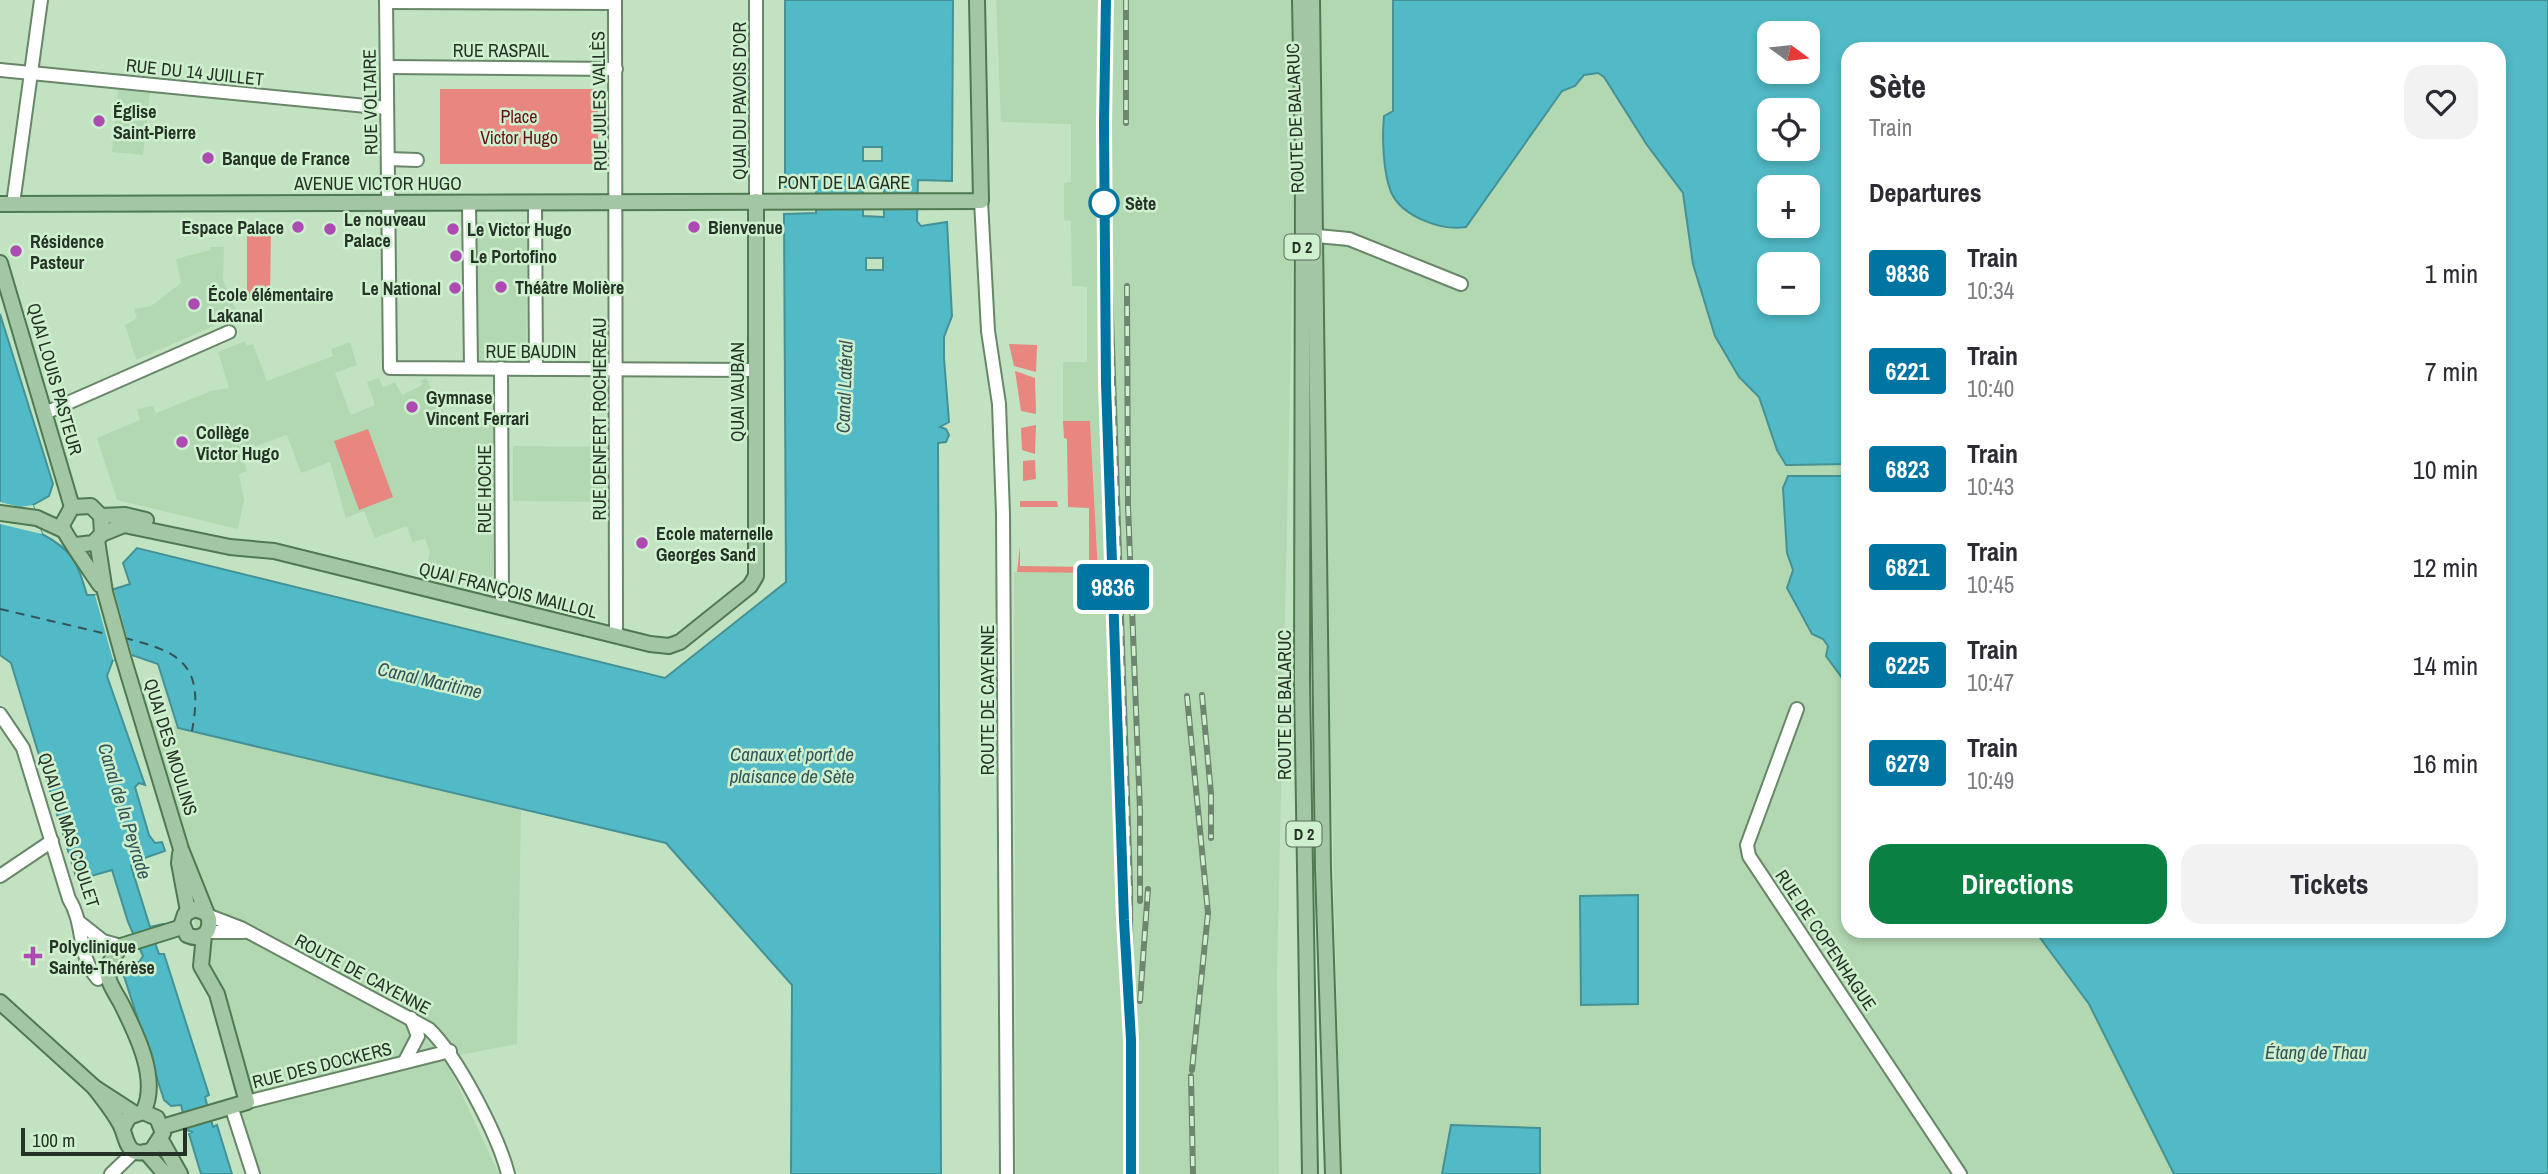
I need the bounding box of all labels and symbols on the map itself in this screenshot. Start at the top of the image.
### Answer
north arrow [1757,21,1820,84]
street label: QUAI DU PAVOIS D'OR [727,22,752,180]
street label: RUE JULES VALLÈS [585,31,613,171]
street label: RUE RASPAIL [453,38,549,63]
street label: ROUTE DE BALARUC [1280,43,1310,193]
street label: RUE VOLTAIRE [357,49,383,155]
street label: RUE DU 14 JUILLET [125,52,265,92]
place label: Église Saint-Pierre [113,99,196,145]
park label: Place Victor Hugo [480,104,558,150]
marker: Église Saint-Pierre [91,113,107,129]
place label: Banque de France [222,146,350,171]
marker: Banque de France [200,150,216,166]
street label: PONT DE LA GARE [778,170,910,195]
street label: AVENUE VICTOR HUGO [293,171,462,196]
marker: Sète [1089,188,1119,218]
place label: Sète [1125,191,1156,216]
place label: Le nouveau Palace [344,207,426,253]
place label: Espace Palace [181,215,284,240]
place label: Bienvenue [708,215,783,240]
place label: Le Victor Hugo [467,217,572,242]
marker: Espace Palace [290,219,306,235]
marker: Bienvenue [686,219,702,235]
marker: Le nouveau Palace [322,221,338,237]
marker: Le Victor Hugo [445,221,461,237]
place label: Résidence Pasteur [30,229,104,275]
road number: D 2 [1284,234,1320,260]
marker: Résidence Pasteur [8,243,24,259]
place label: Le Portofino [470,244,557,269]
marker: Le Portofino [448,248,464,264]
place label: Théâtre Molière [515,275,624,300]
place label: Le National [361,276,441,301]
marker: Théâtre Molière [493,279,509,295]
marker: Le National [447,280,463,296]
place label: École élémentaire Lakanal [208,282,334,328]
marker: École élémentaire Lakanal [186,296,202,312]
street label: QUAI LOUIS PASTEUR [21,300,89,458]
street label: RUE DENFERT ROCHEREAU [587,318,612,520]
street label: RUE BAUDIN [485,339,577,364]
water label: Canal Latéral [829,340,859,434]
street label: QUAI VAUBAN [725,342,750,442]
place label: Gymnase Vincent Ferrari [426,385,529,431]
marker: Gymnase Vincent Ferrari [404,399,420,415]
place label: Collège Victor Hugo [196,420,279,466]
marker: Collège Victor Hugo [174,434,190,450]
street label: RUE HOCHE [472,445,497,533]
place label: Ecole maternelle Georges Sand [656,521,773,567]
marker: Ecole maternelle Georges Sand [634,535,650,551]
street label: QUAI FRANÇOIS MAILLOL [416,556,600,624]
line badge: 9836 [1064,564,1162,610]
street label: ROUTE DE CAYENNE [975,625,1000,775]
street label: ROUTE DE BALARUC [1272,630,1297,780]
water label: Canal Maritime [375,655,485,705]
street label: QUAI DES MOULINS [138,675,204,819]
water label: Canal de la Peyrade [92,740,158,882]
water label: Canaux et port de plaisance de Sète [729,741,854,789]
street label: QUAI DU MAS COULET [32,749,106,911]
road number: D 2 [1286,821,1322,846]
street label: RUE DE COPENHAGUE [1770,865,1882,1015]
street label: ROUTE DE CAYENNE [291,928,435,1020]
place label: Polyclinique Sainte-Thérèse [49,934,155,980]
marker: Polyclinique Sainte-Thérèse [23,946,43,966]
street label: RUE DES DOCKERS [250,1036,394,1094]
water label: Étang de Thau [2265,1039,2367,1065]
scale bar [21,1125,187,1157]

